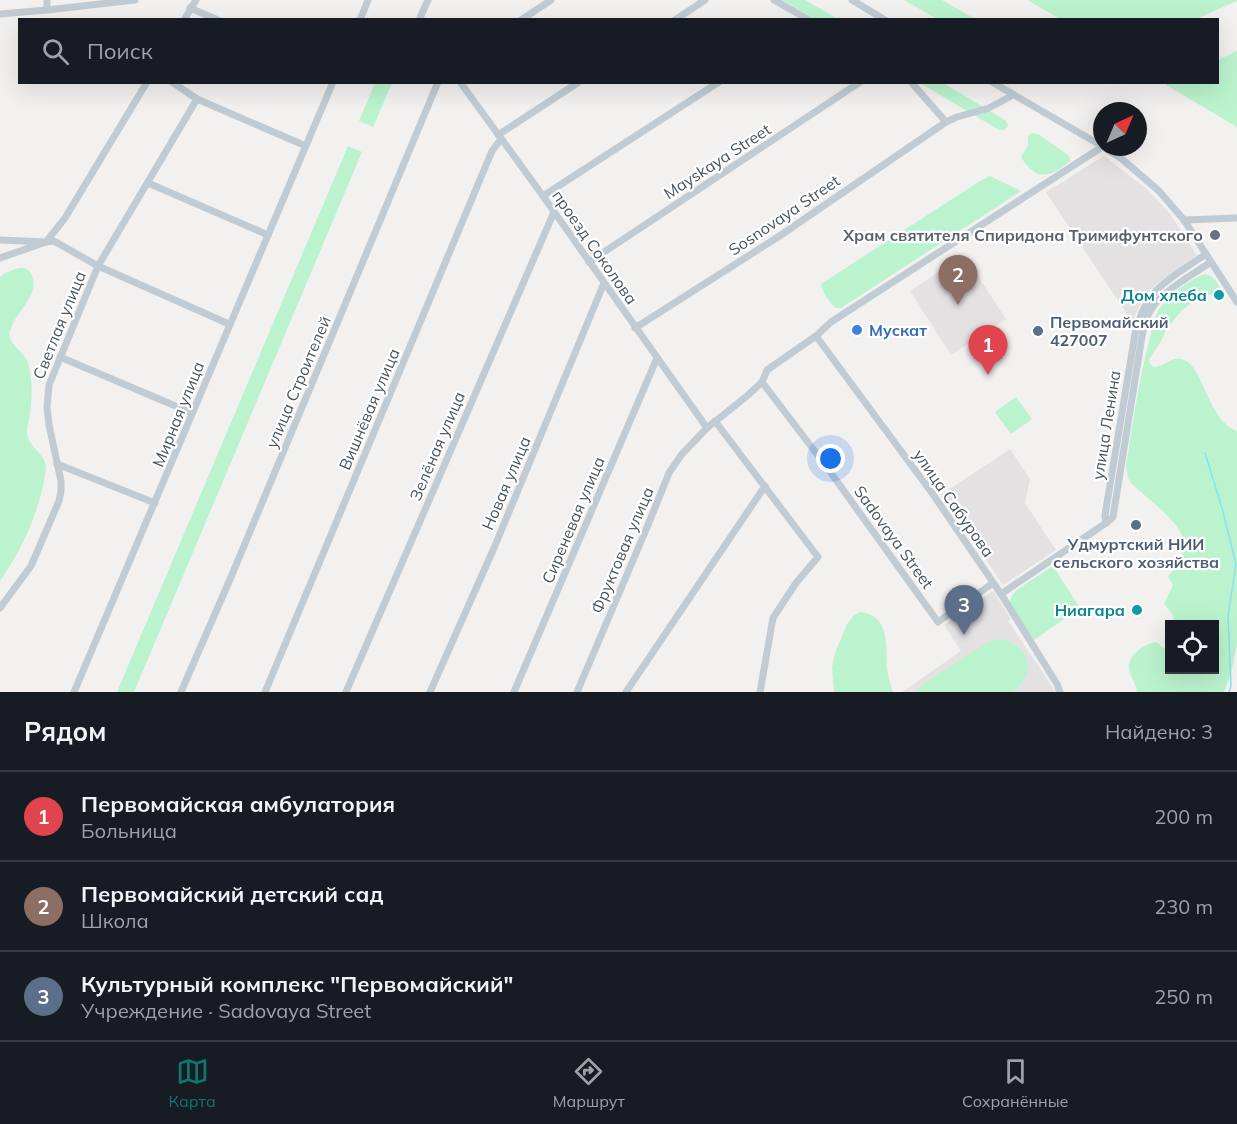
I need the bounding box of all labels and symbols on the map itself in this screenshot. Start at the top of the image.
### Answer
north arrow [1093,102,1147,156]
street label: Mayskaya Street [660,119,775,203]
street label: Sosnovaya Street [725,170,844,260]
street label: проезд Соколова [548,186,642,308]
place label: Храм святителя Спиридона Тримифунтского [842,225,1203,245]
marker: Храм святителя Спиридона Тримифунтского [1208,228,1222,242]
pin: 2 [938,256,978,305]
street label: Светлая улица [28,268,90,382]
place label: Дом хлеба [1121,285,1207,305]
marker: Дом хлеба [1212,288,1226,302]
place label: Первомайский 427007 [1050,312,1169,350]
street label: улица Строителей [261,313,335,451]
place label: Мускат [869,320,927,340]
marker: Мускат [850,323,864,337]
marker: Первомайский 427007 [1031,324,1045,338]
pin: 1 [968,326,1008,375]
street label: Вишнёвая улица [334,345,404,473]
street label: Мирная улица [148,358,208,470]
street label: улица Ленина [1087,369,1125,481]
street label: Зелёная улица [405,388,469,504]
street label: Новая улица [477,433,535,533]
your location [816,444,845,473]
street label: улица Сабурова [909,445,999,561]
street label: Сиреневая улица [537,454,609,586]
street label: Sadovaya Street [850,482,938,593]
street label: Фруктовая улица [586,484,658,616]
marker: Удмуртский НИИ сельского хозяйства [1129,518,1143,532]
place label: Удмуртский НИИ сельского хозяйства [1053,534,1219,572]
pin: 3 [944,586,984,635]
place label: Ниагара [1055,600,1125,620]
marker: Ниагара [1130,603,1144,617]

